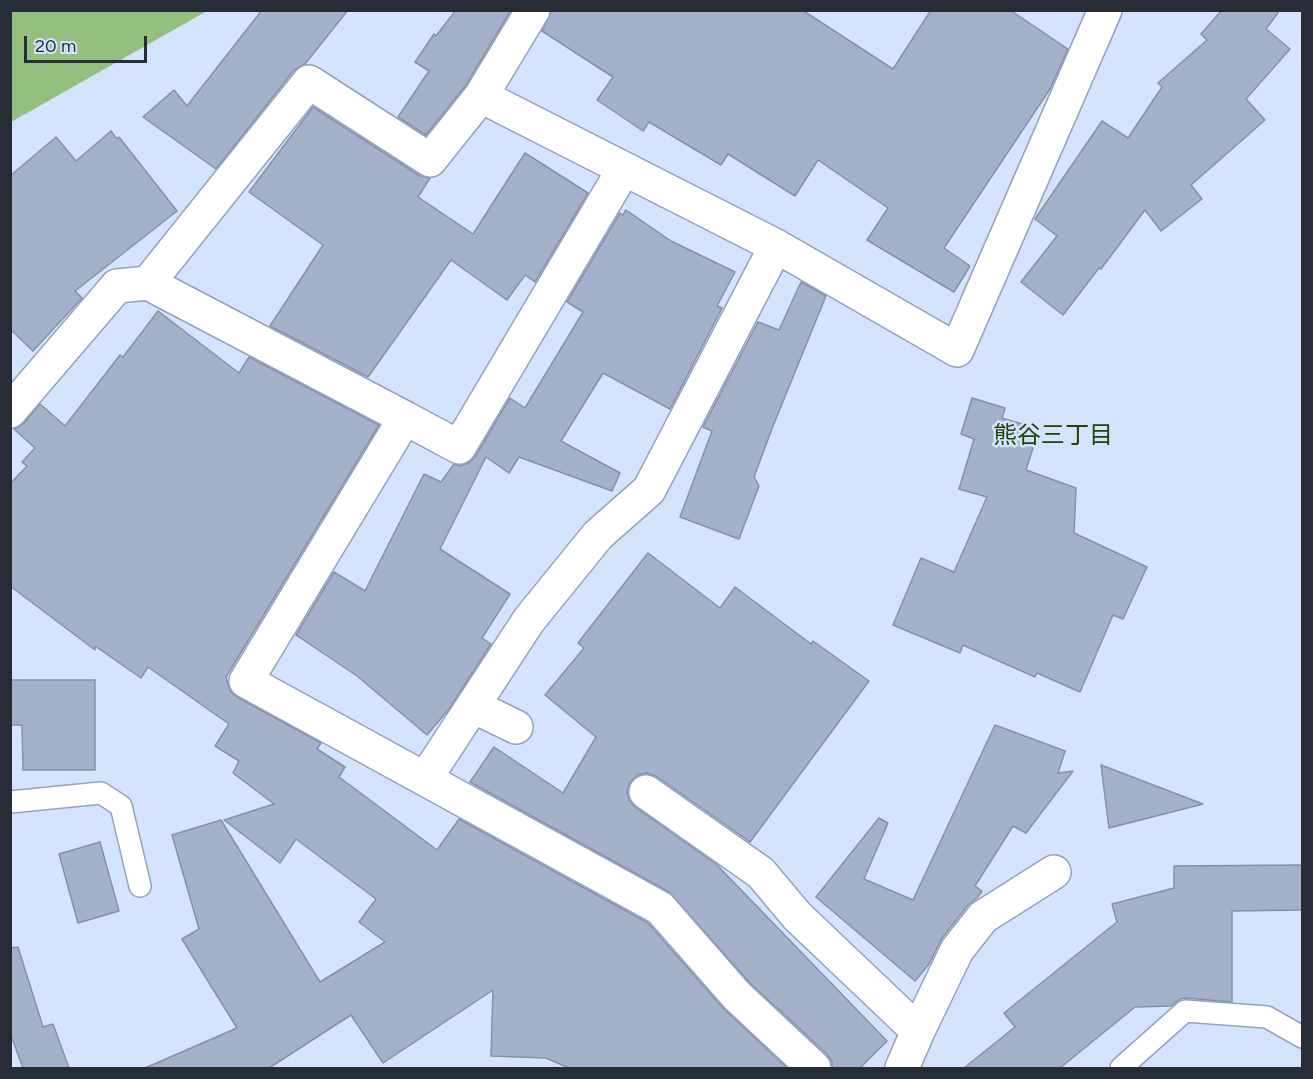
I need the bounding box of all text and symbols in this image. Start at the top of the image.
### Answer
scale bar [27,24,150,62]
text: 20 m [35,35,76,57]
district label: 熊谷三丁目 [993,422,1113,450]

